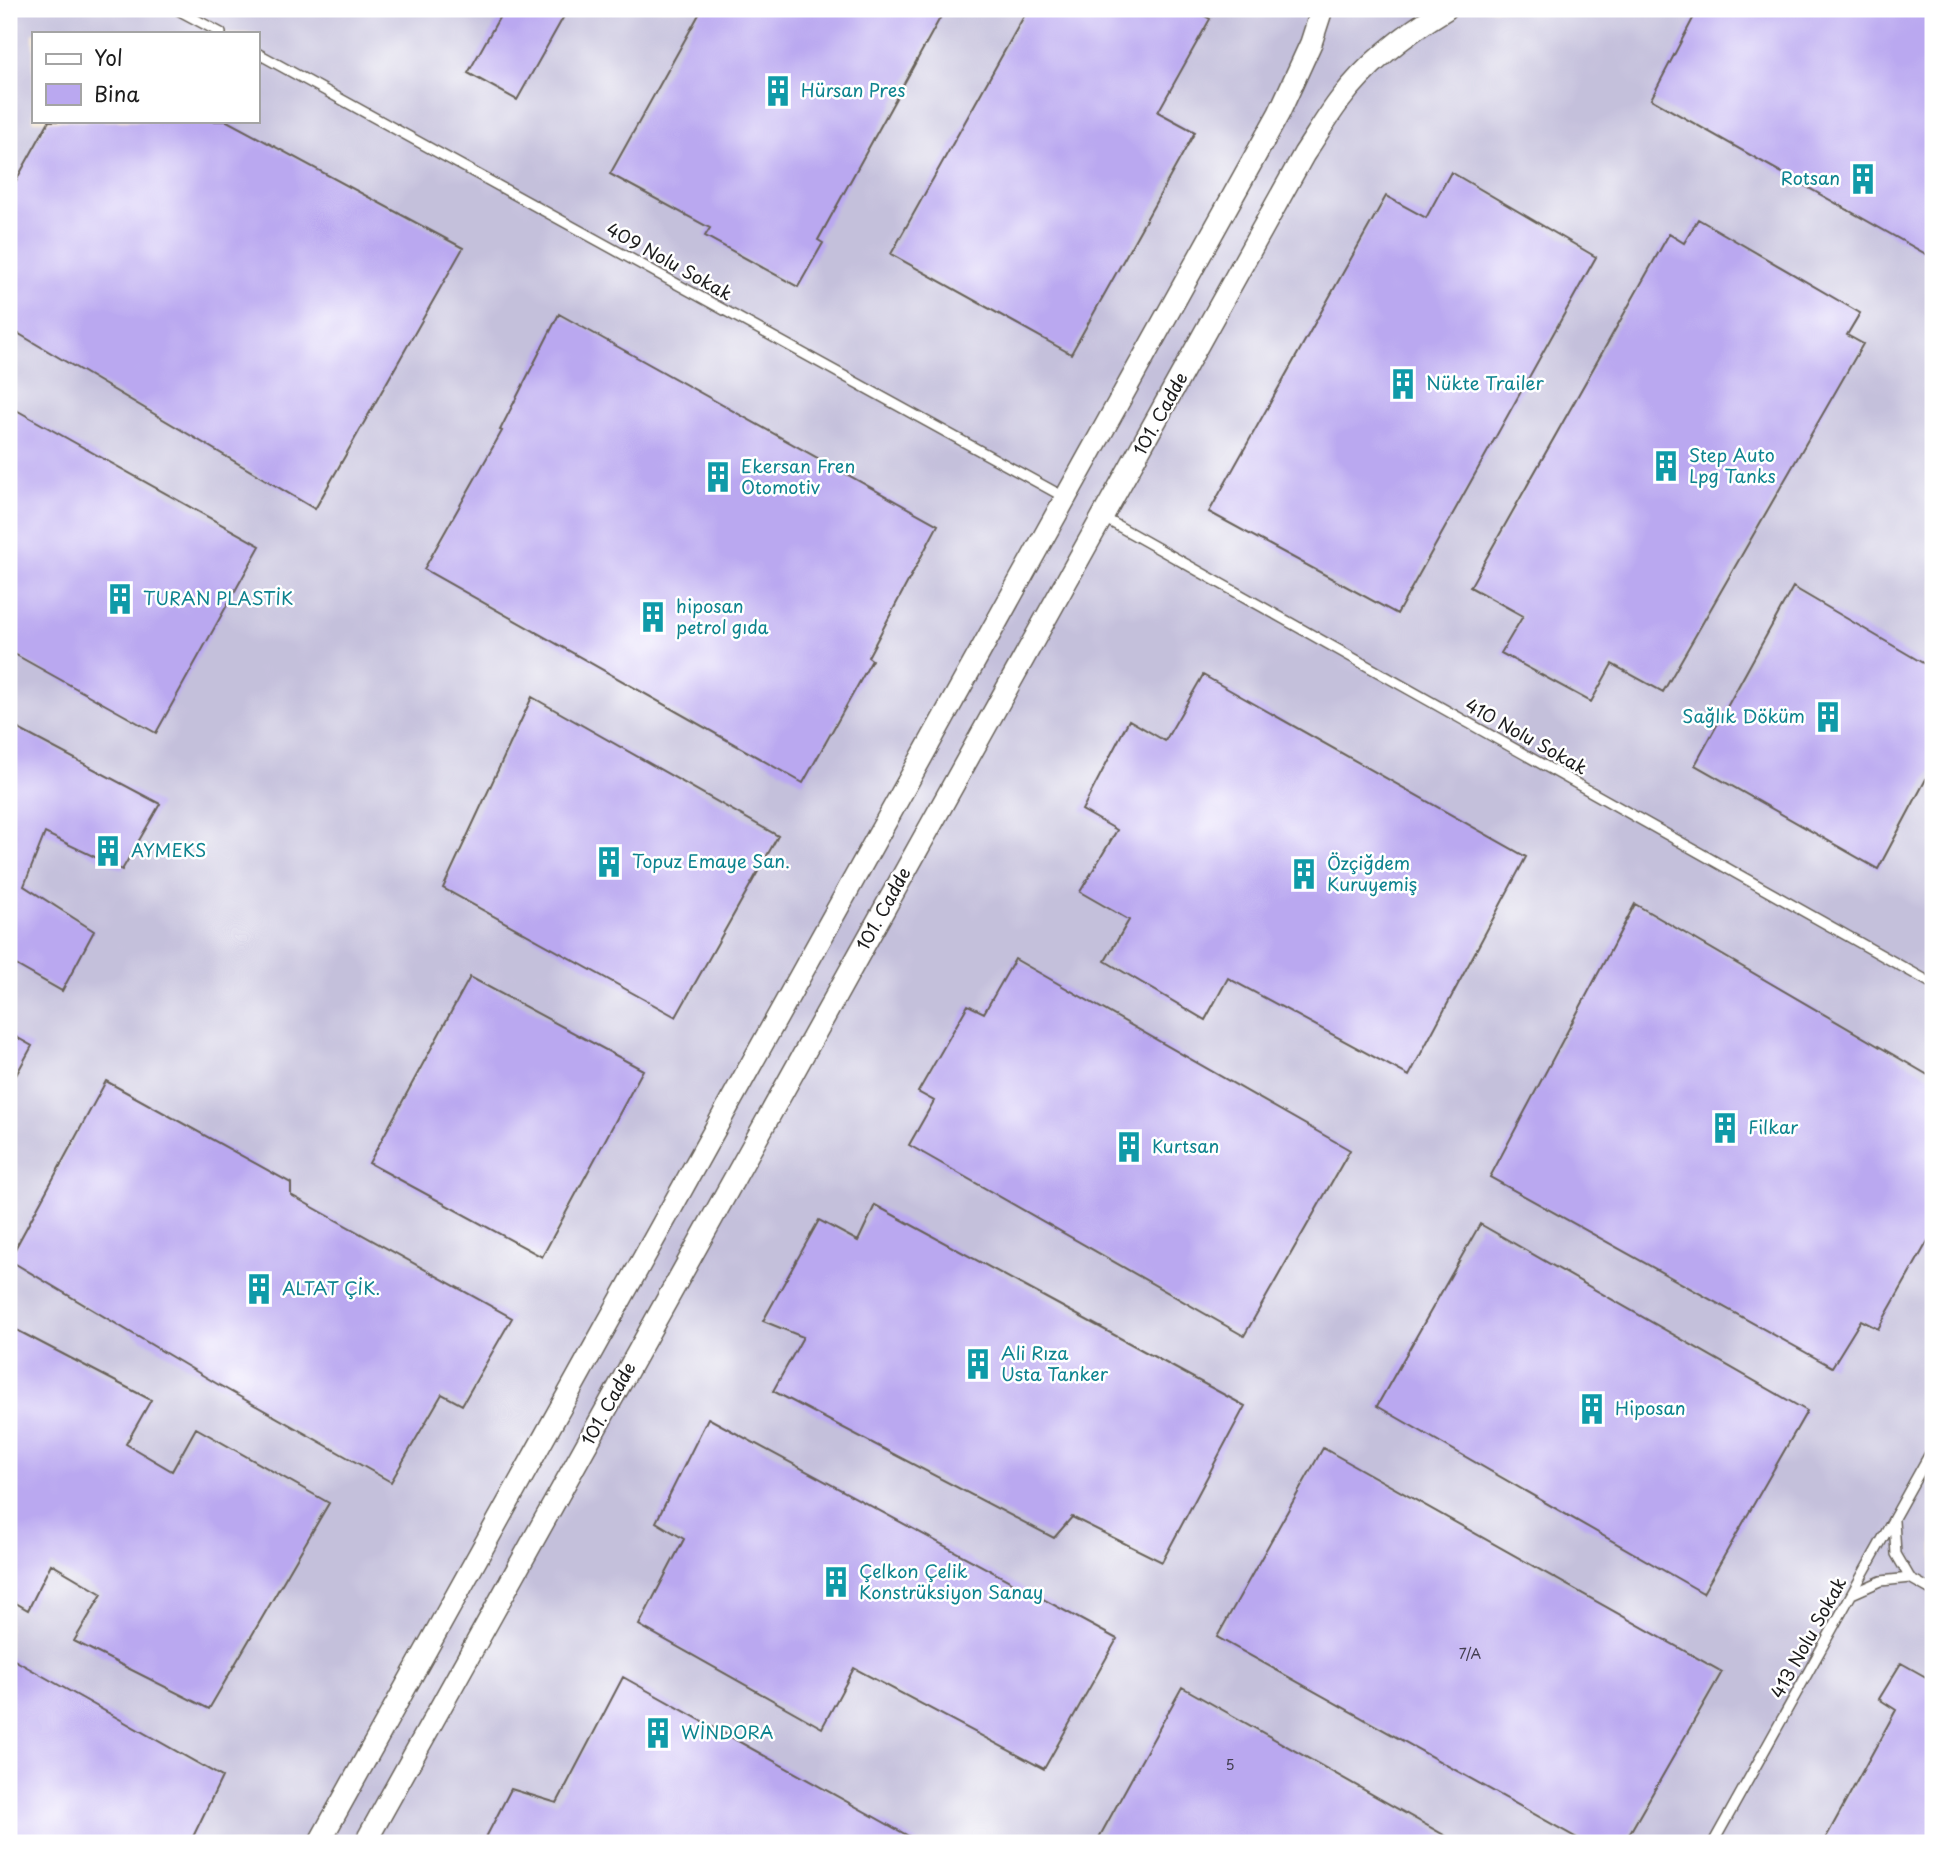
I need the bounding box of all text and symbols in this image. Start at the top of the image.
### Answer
legend [32,32,259,122]
text: Yol [94,41,123,73]
building icon: Hürsan Pres [761,74,795,108]
place label: Hürsan Pres [801,76,906,103]
text: Bina [94,77,140,109]
building icon: Rotsan [1846,162,1880,196]
place label: Rotsan [1781,164,1840,191]
street label: 409 Nolu Sokak [602,215,738,307]
street label: 101. Cadde [1126,367,1194,460]
building icon: Nükte Trailer [1386,367,1420,401]
place label: Nükte Trailer [1426,369,1544,396]
place label: Step Auto Lpg Tanks [1689,441,1776,489]
building icon: Step Auto Lpg Tanks [1649,449,1683,483]
place label: Ekersan Fren Otomotiv [741,452,855,500]
building icon: Ekersan Fren Otomotiv [701,460,735,494]
building icon: TURAN PLASTİK [103,582,137,616]
place label: TURAN PLASTİK [143,584,293,611]
place label: hiposan petrol gıda [676,592,769,640]
building icon: hiposan petrol gıda [636,600,670,634]
street label: 410 Nolu Sokak [1461,691,1593,780]
building icon: Sağlık Döküm [1811,700,1845,734]
place label: Sağlık Döküm [1682,702,1805,729]
building icon: AYMEKS [91,834,125,868]
place label: AYMEKS [131,836,206,863]
building icon: Topuz Emaye San. [592,845,626,879]
place label: Topuz Emaye San. [632,847,790,874]
place label: Özçiğdem Kuruyemiş [1327,849,1417,897]
building icon: Özçiğdem Kuruyemiş [1287,857,1321,891]
street label: 101. Cadde [849,862,917,955]
building icon: Filkar [1708,1111,1742,1145]
place label: Filkar [1748,1113,1799,1140]
building icon: Kurtsan [1112,1130,1146,1164]
place label: Kurtsan [1152,1132,1219,1159]
building icon: ALTAT ÇİK. [242,1272,276,1306]
place label: ALTAT ÇİK. [282,1274,380,1301]
place label: Ali Rıza Usta Tanker [1001,1339,1109,1387]
building icon: Ali Rıza Usta Tanker [961,1347,995,1381]
street label: 101. Cadde [574,1357,642,1450]
building icon: Hiposan [1575,1392,1609,1426]
place label: Hiposan [1615,1394,1686,1421]
place label: Çelkon Çelik Konstrüksiyon Sanay [859,1557,1043,1605]
building icon: Çelkon Çelik Konstrüksiyon Sanay [819,1565,853,1599]
street label: 413 Nolu Sokak [1763,1572,1852,1703]
house number: 7/A [1459,1643,1482,1664]
building icon: WİNDORA [641,1716,675,1750]
place label: WİNDORA [681,1718,774,1745]
house number: 5 [1225,1754,1235,1775]

